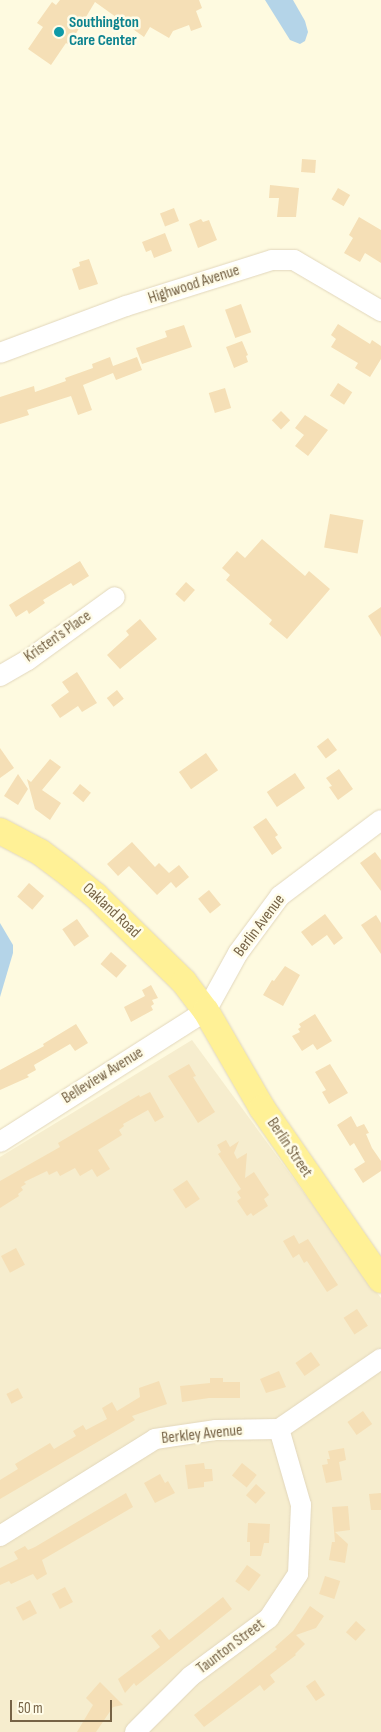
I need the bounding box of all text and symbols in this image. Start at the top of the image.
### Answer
place label: Southington Care Center [69,13,139,51]
marker: Southington Care Center [53,26,65,38]
street label: Highwood Avenue [146,261,242,309]
street label: Kristen's Place [21,607,95,667]
street label: Oakland Road [78,879,144,943]
street label: Berlin Avenue [230,891,290,961]
street label: Belleview Avenue [59,1043,147,1109]
street label: Berlin Street [262,1115,316,1181]
street label: Berkley Avenue [161,1421,243,1449]
street label: Taunton Street [193,1615,269,1679]
scale bar [12,1690,115,1722]
text: 50 m [18,1699,43,1718]

